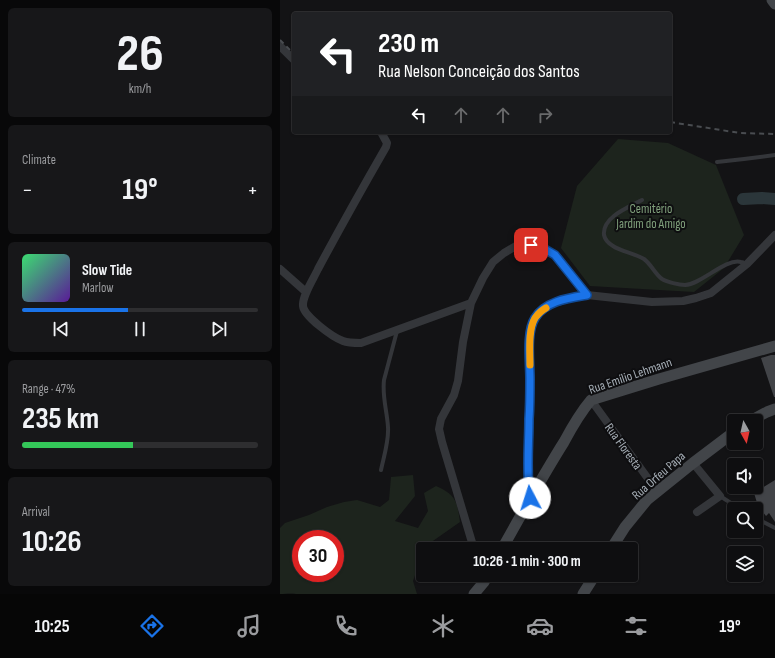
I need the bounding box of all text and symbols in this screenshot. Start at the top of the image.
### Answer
text: 26 [116,23,164,86]
text: 230 m [378,27,439,60]
icon: left [312,28,364,80]
text: Rua Nelson Conceição dos Santos [378,61,580,82]
text: km/h [129,81,151,97]
icon: left [408,104,430,126]
icon: ahead [450,104,472,126]
icon: ahead [492,104,514,126]
icon: right [534,104,556,126]
text: Climate [22,152,56,168]
text: 19° [122,172,158,208]
text: − [22,177,33,204]
text: + [247,177,258,204]
park label: Cemitério Jardim do Amigo [615,201,686,232]
pin [514,228,548,262]
icon: arrive [520,234,542,256]
text: Slow Tide [82,261,132,280]
text: Marlow [82,280,114,296]
icon: previous [50,318,72,340]
icon: pause [129,318,151,340]
icon: next [208,318,230,340]
street label: Rua Emílio Lehmann [587,354,674,398]
text: Range · 47% [22,381,75,397]
text: 235 km [22,401,99,437]
north arrow [727,414,763,450]
map controls [727,414,763,582]
street label: Rua Floresta [601,420,645,473]
street label: Rua Orfeu Papa [629,448,689,503]
button: sound [727,458,763,494]
position arrow [509,477,551,519]
button: search [727,502,763,538]
text: Arrival [22,504,50,520]
text: 10:26 [22,524,82,560]
speed limit sign: 30 [292,530,344,582]
button: layers [727,546,763,582]
text: 10:26 · 1 min · 300 m [473,552,581,571]
icon: directions [138,612,166,640]
icon: music [235,612,263,640]
icon: phone [332,612,360,640]
icon: climate [429,612,457,640]
icon: car [526,612,554,640]
icon: filters [622,612,650,640]
text: 10:25 [34,616,70,637]
text: 19° [719,616,741,637]

